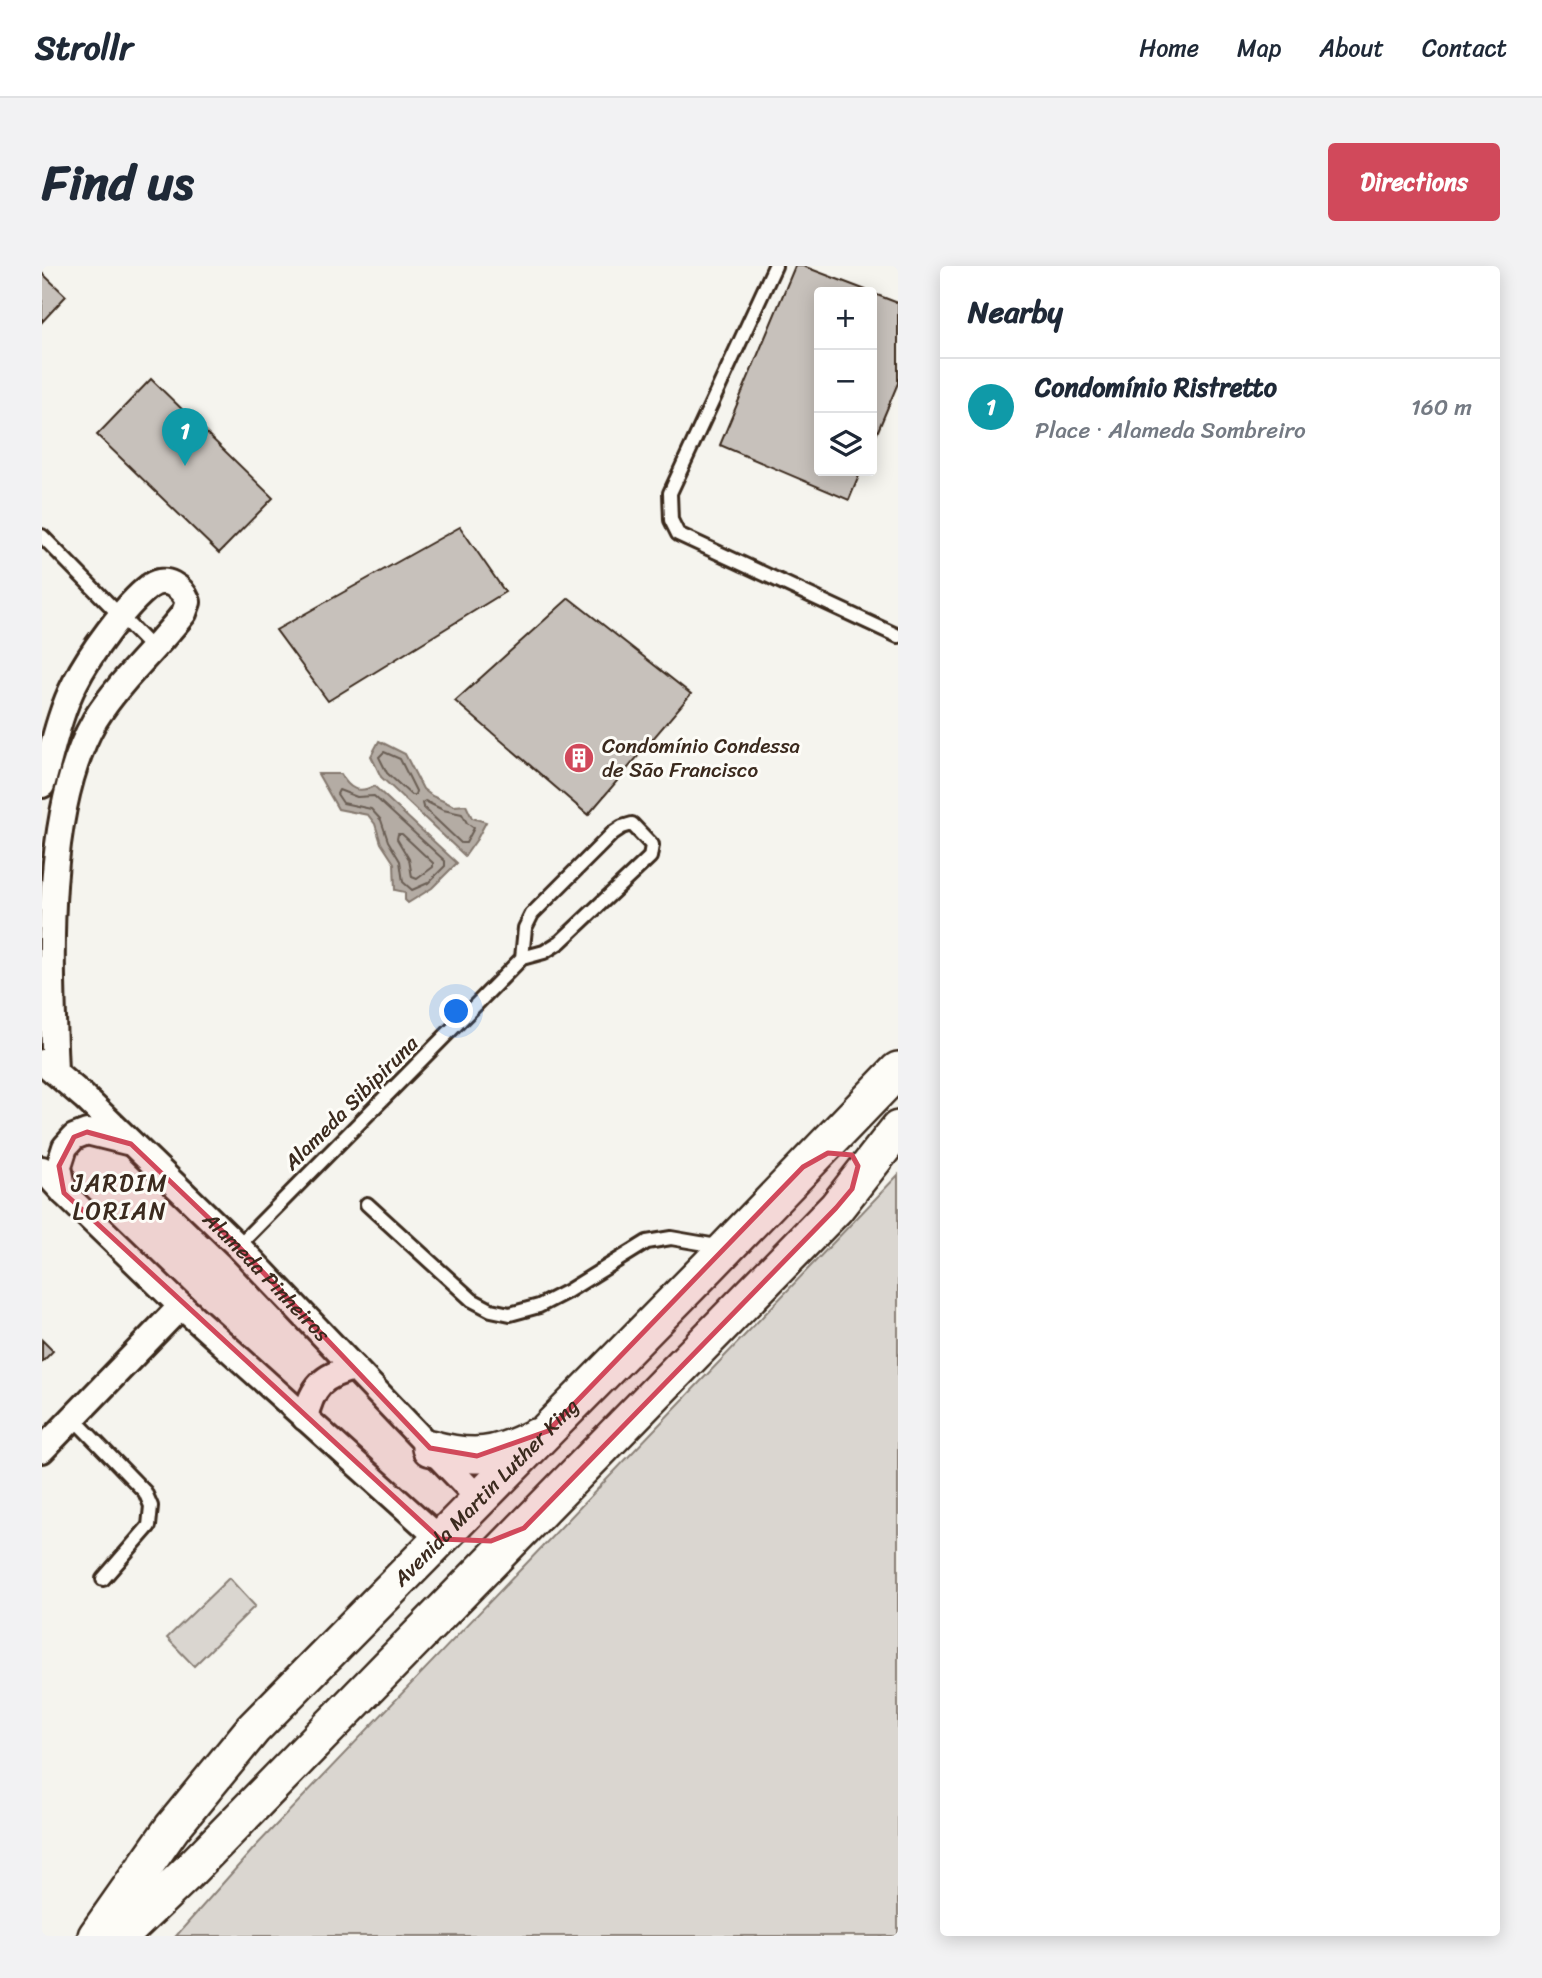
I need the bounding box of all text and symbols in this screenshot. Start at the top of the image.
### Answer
text: Strollr [35,19,133,77]
text: Home [1139,27,1199,69]
text: Map [1237,27,1281,69]
text: About [1319,27,1384,69]
text: Contact [1422,27,1507,69]
text: Find us [42,139,194,226]
button: Directions [1328,143,1500,221]
text: Nearby [968,285,1063,339]
map controls [814,287,877,476]
button: + [814,287,877,350]
button: − [814,350,877,413]
text: Condomínio Ristretto [1035,364,1277,410]
text: 1 [986,387,996,428]
text: 160 m [1411,387,1472,428]
pin: 1 [162,408,208,466]
text: Place · Alameda Sombreiro [1035,410,1306,451]
button: layers [814,413,877,476]
place label: Condomínio Condessa de São Francisco [602,727,801,789]
building icon: Condomínio Condessa de São Francisco [562,741,596,775]
your location [439,994,473,1028]
street label: Alameda Sibipiruna [273,1026,428,1181]
district label: JARDIM LORIAN [70,1162,169,1232]
street label: Alameda Pinheiros [193,1201,340,1351]
street label: Avenida Martin Luther King [383,1389,589,1597]

